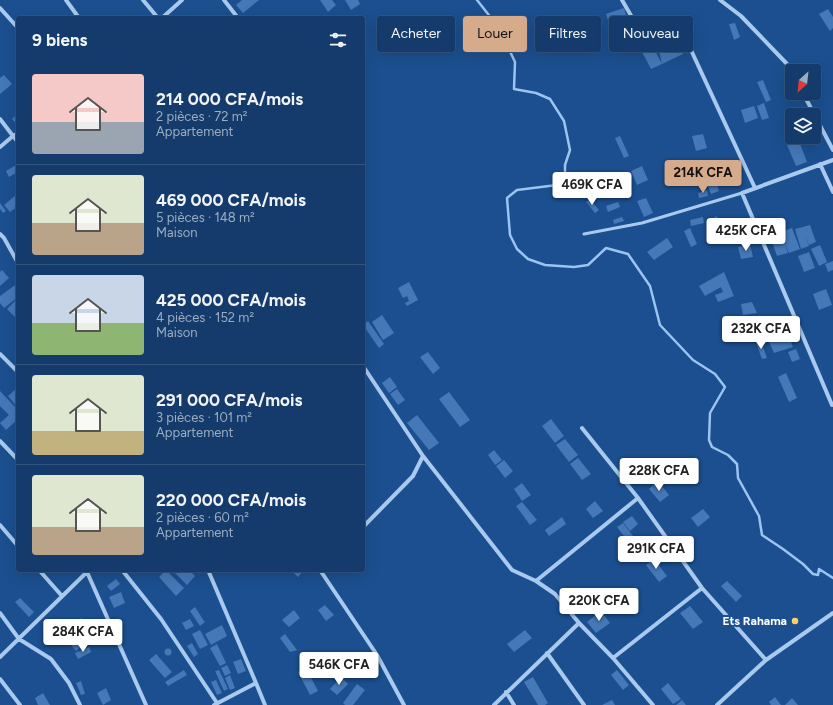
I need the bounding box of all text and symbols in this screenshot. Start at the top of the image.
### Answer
chip: Acheter [377,16,455,52]
chip: Louer [463,16,527,52]
chip: Filtres [535,16,601,52]
chip: Nouveau [609,16,693,52]
icon: filters [327,29,349,51]
text: 9 biens [32,30,88,50]
north arrow [785,64,821,100]
map controls [785,64,821,144]
text: 214 000 CFA/mois [156,89,303,109]
icon: home [64,90,112,138]
button: layers [785,108,821,144]
text: 2 pièces · 72 m² [156,109,247,124]
text: Appartement [156,124,234,139]
pin: 214K CFA [662,160,744,194]
text: 214K CFA [674,165,732,180]
pin: 469K CFA [551,172,633,206]
text: 469K CFA [562,177,622,192]
text: 469 000 CFA/mois [156,190,306,210]
icon: home [64,191,112,239]
text: 5 pièces · 148 m² [156,210,255,225]
pin: 425K CFA [705,218,787,252]
text: 425K CFA [716,223,776,238]
text: Maison [156,225,198,240]
text: 425 000 CFA/mois [156,290,306,310]
icon: home [64,291,112,339]
text: 4 pièces · 152 m² [156,310,254,325]
pin: 232K CFA [720,316,802,350]
text: 232K CFA [731,321,791,336]
text: Maison [156,325,198,340]
text: 291 000 CFA/mois [156,390,302,410]
icon: home [64,391,112,439]
text: 3 pièces · 101 m² [156,410,252,425]
text: Appartement [156,425,234,440]
pin: 228K CFA [618,458,700,492]
text: 228K CFA [629,463,689,478]
text: 220 000 CFA/mois [156,490,306,510]
icon: home [64,491,112,539]
text: 2 pièces · 60 m² [156,510,249,525]
text: Appartement [156,525,234,540]
pin: 291K CFA [615,536,697,570]
text: 291K CFA [627,541,685,556]
pin: 220K CFA [558,588,640,622]
text: 220K CFA [568,593,630,608]
place label: Ets Rahama [722,614,787,628]
marker: Ets Rahama [790,616,800,626]
pin: 284K CFA [42,619,124,653]
text: 284K CFA [52,624,114,639]
pin: 546K CFA [298,652,380,686]
text: 546K CFA [309,657,369,672]

